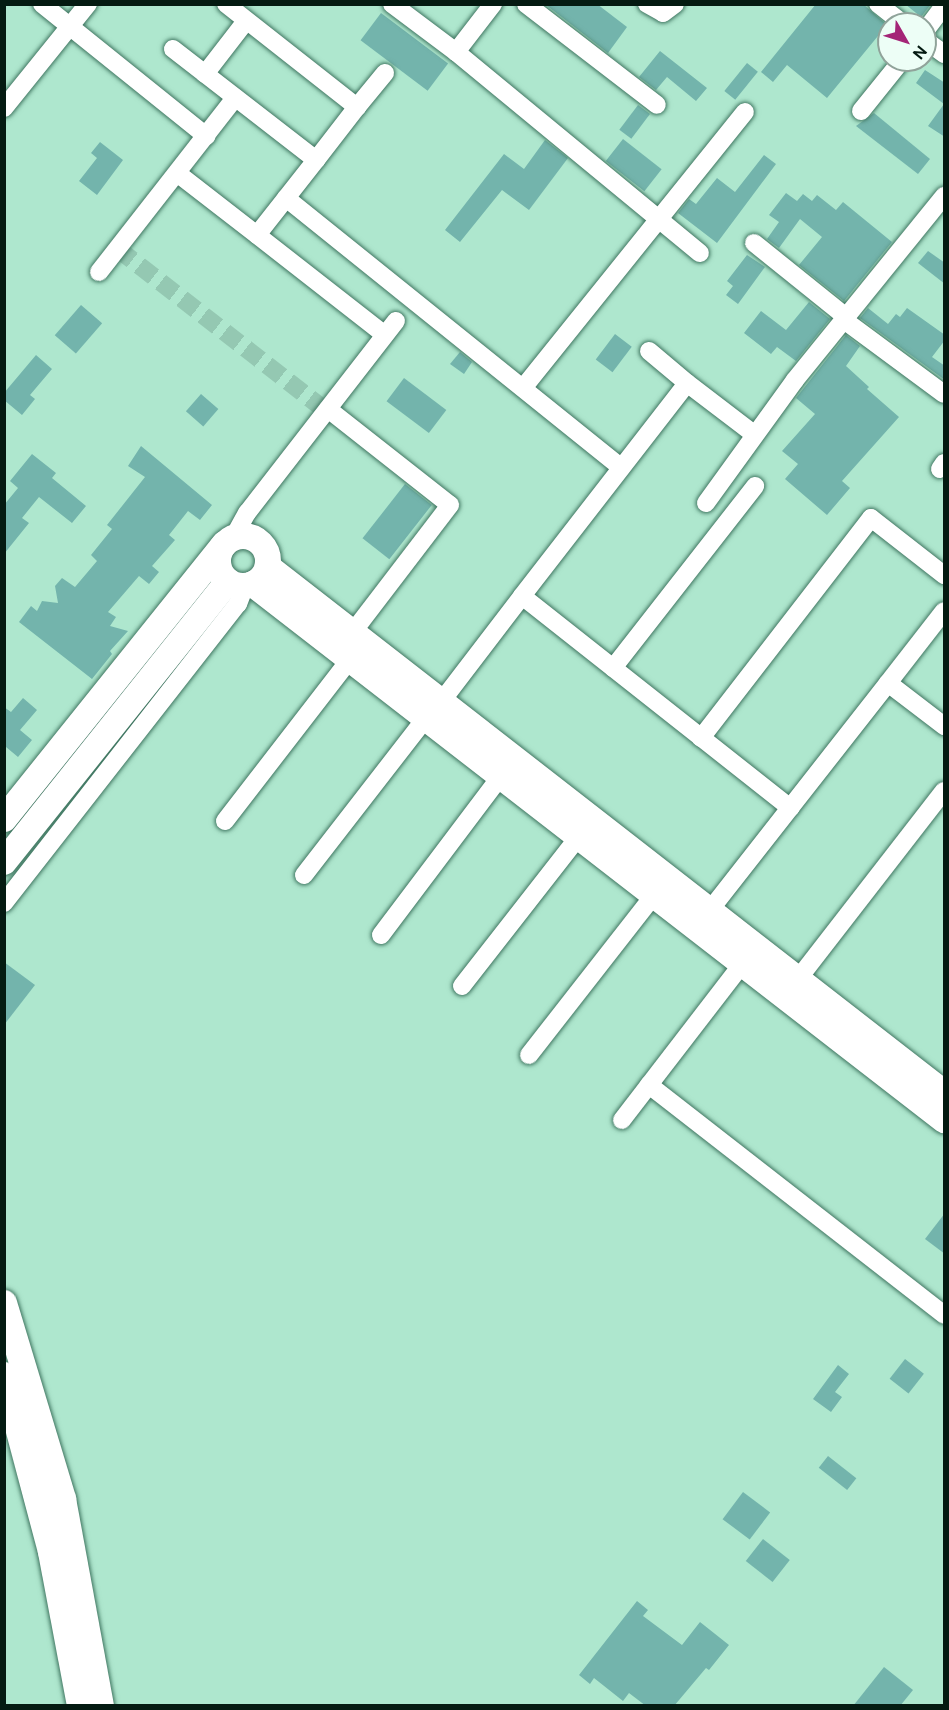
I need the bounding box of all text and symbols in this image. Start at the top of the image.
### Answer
north arrow [877,12,937,72]
text: N [908,41,932,64]

